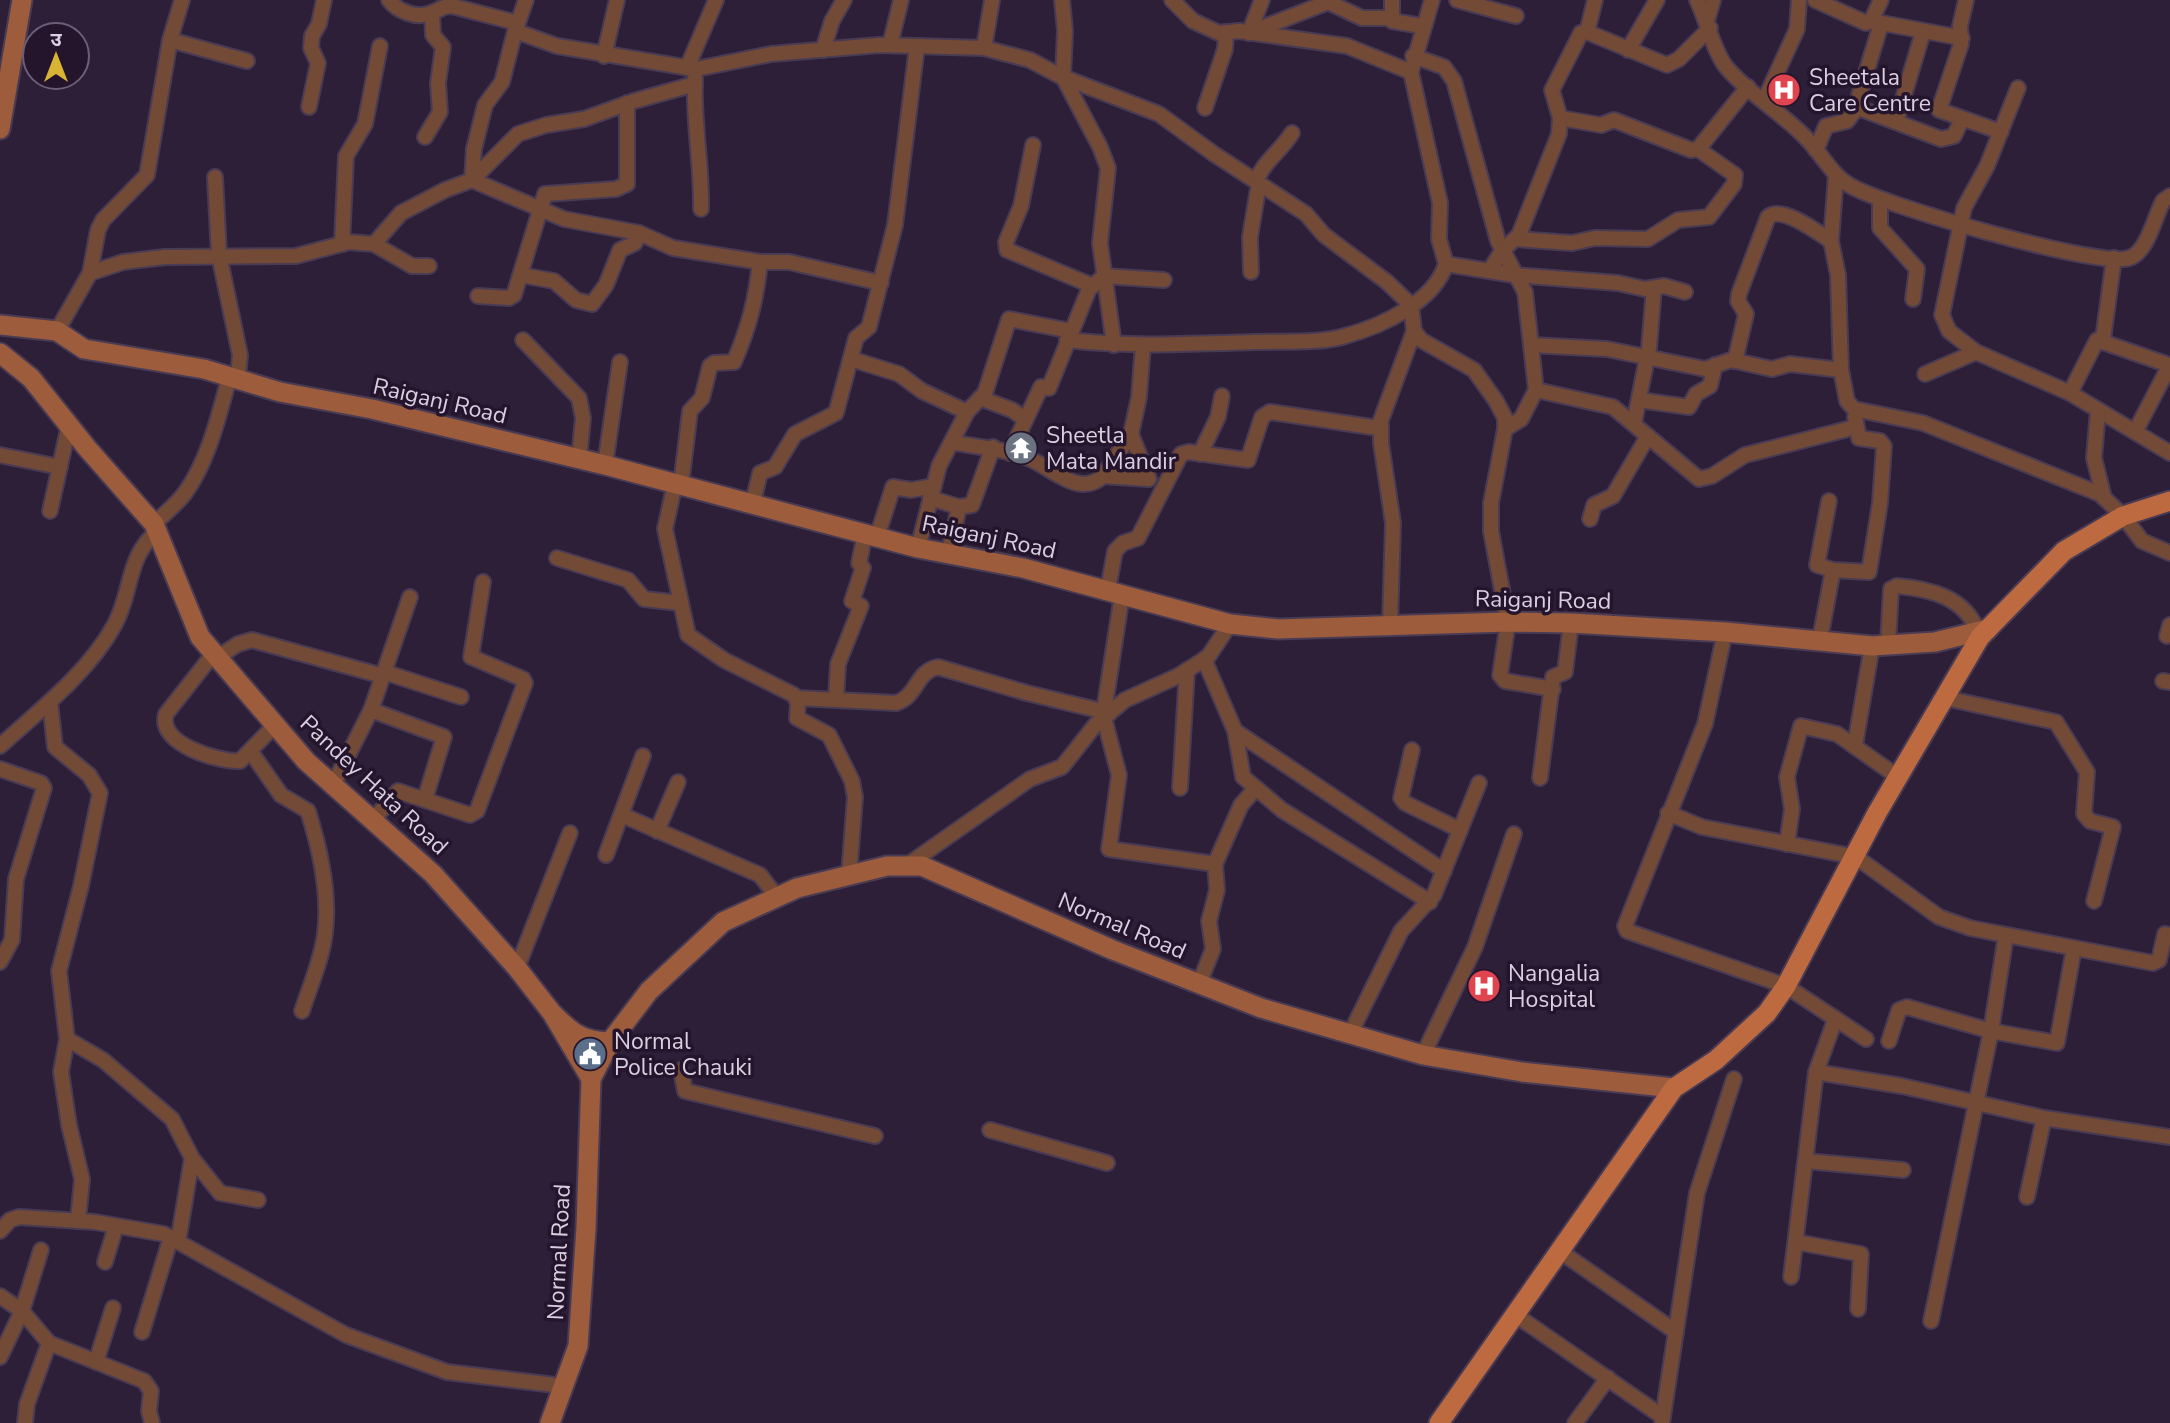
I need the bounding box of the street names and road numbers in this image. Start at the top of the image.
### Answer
street label: Raiganj Road [370,371,510,431]
street label: Raiganj Road [919,508,1059,566]
street label: Raiganj Road [1475,583,1611,617]
street label: Pandey Hata Road [293,708,455,862]
street label: Normal Road [1053,885,1191,967]
street label: Normal Road [540,1183,578,1321]

